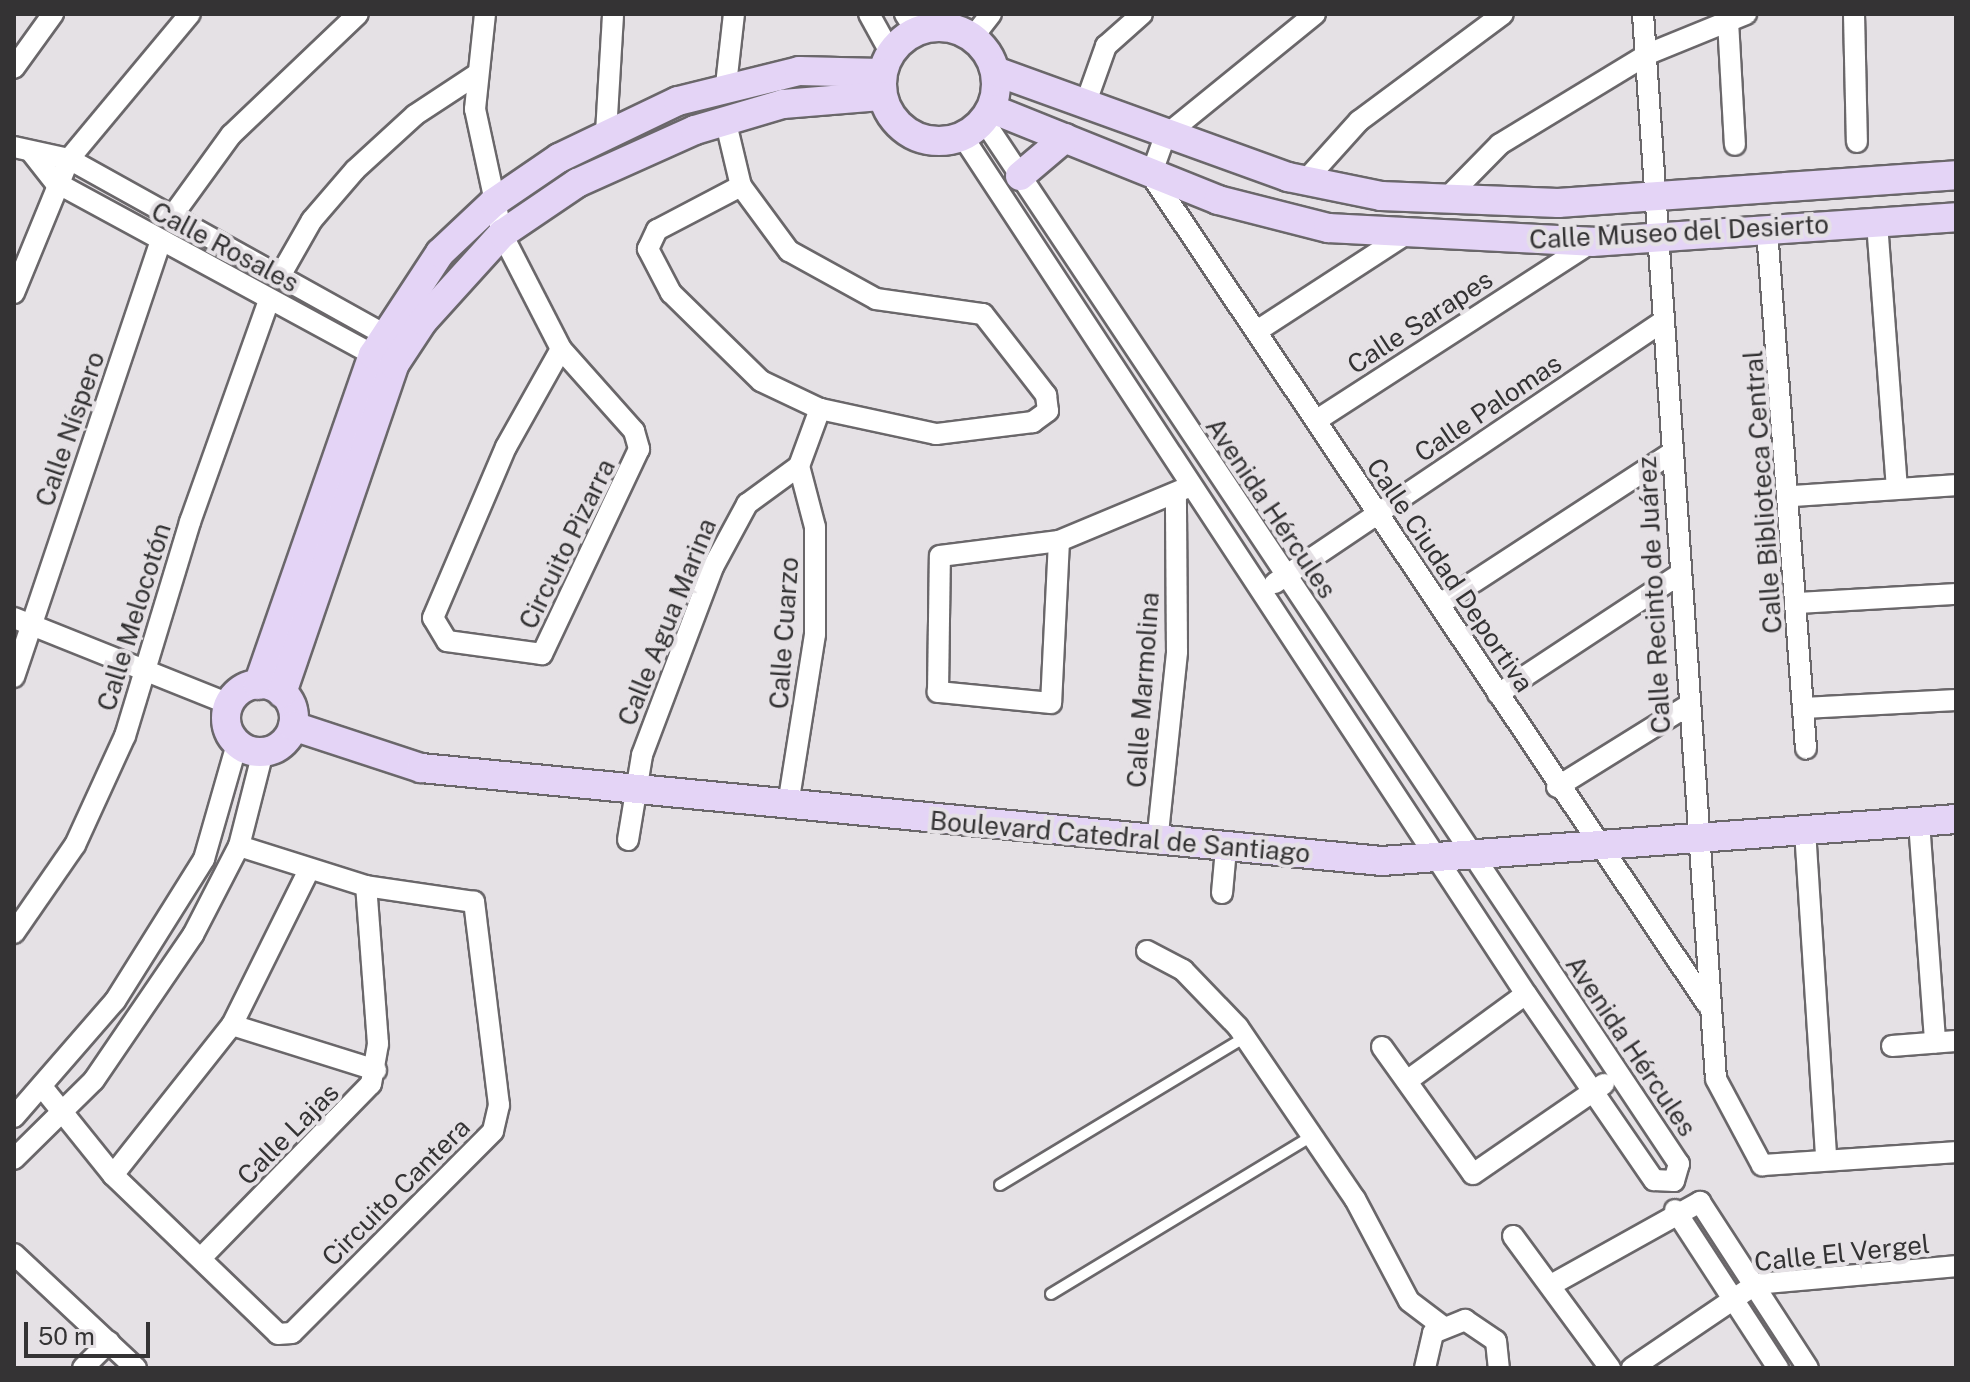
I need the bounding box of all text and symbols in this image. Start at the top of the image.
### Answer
street label: Calle Rosales [146,195,304,299]
street label: Calle Museo del Desierto [1528,209,1830,255]
street label: Calle Sarapes [1342,263,1498,381]
street label: Calle Níspero [29,347,111,511]
street label: Calle Palomas [1409,347,1567,469]
street label: Calle Biblioteca Central [1738,349,1788,635]
street label: Avenida Hércules [1199,412,1343,604]
street label: Calle Ciudad Deportiva [1360,452,1540,698]
street label: Circuito Pizarra [512,454,622,634]
street label: Calle Recinto de Juárez [1631,455,1677,735]
street label: Calle Agua Marina [611,514,723,730]
street label: Calle Melocotón [91,519,177,715]
street label: Calle Cuarzo [763,556,805,710]
street label: Calle Marmolina [1121,591,1165,789]
street label: Boulevard Catedral de Santiago [928,805,1312,869]
street label: Avenida Hércules [1559,950,1703,1142]
street label: Calle Lajas [231,1077,345,1191]
street label: Circuito Cantera [316,1112,476,1272]
street label: Calle El Vergel [1752,1228,1932,1278]
scale bar [28,1306,154,1356]
text: 50 m [38,1322,95,1350]

